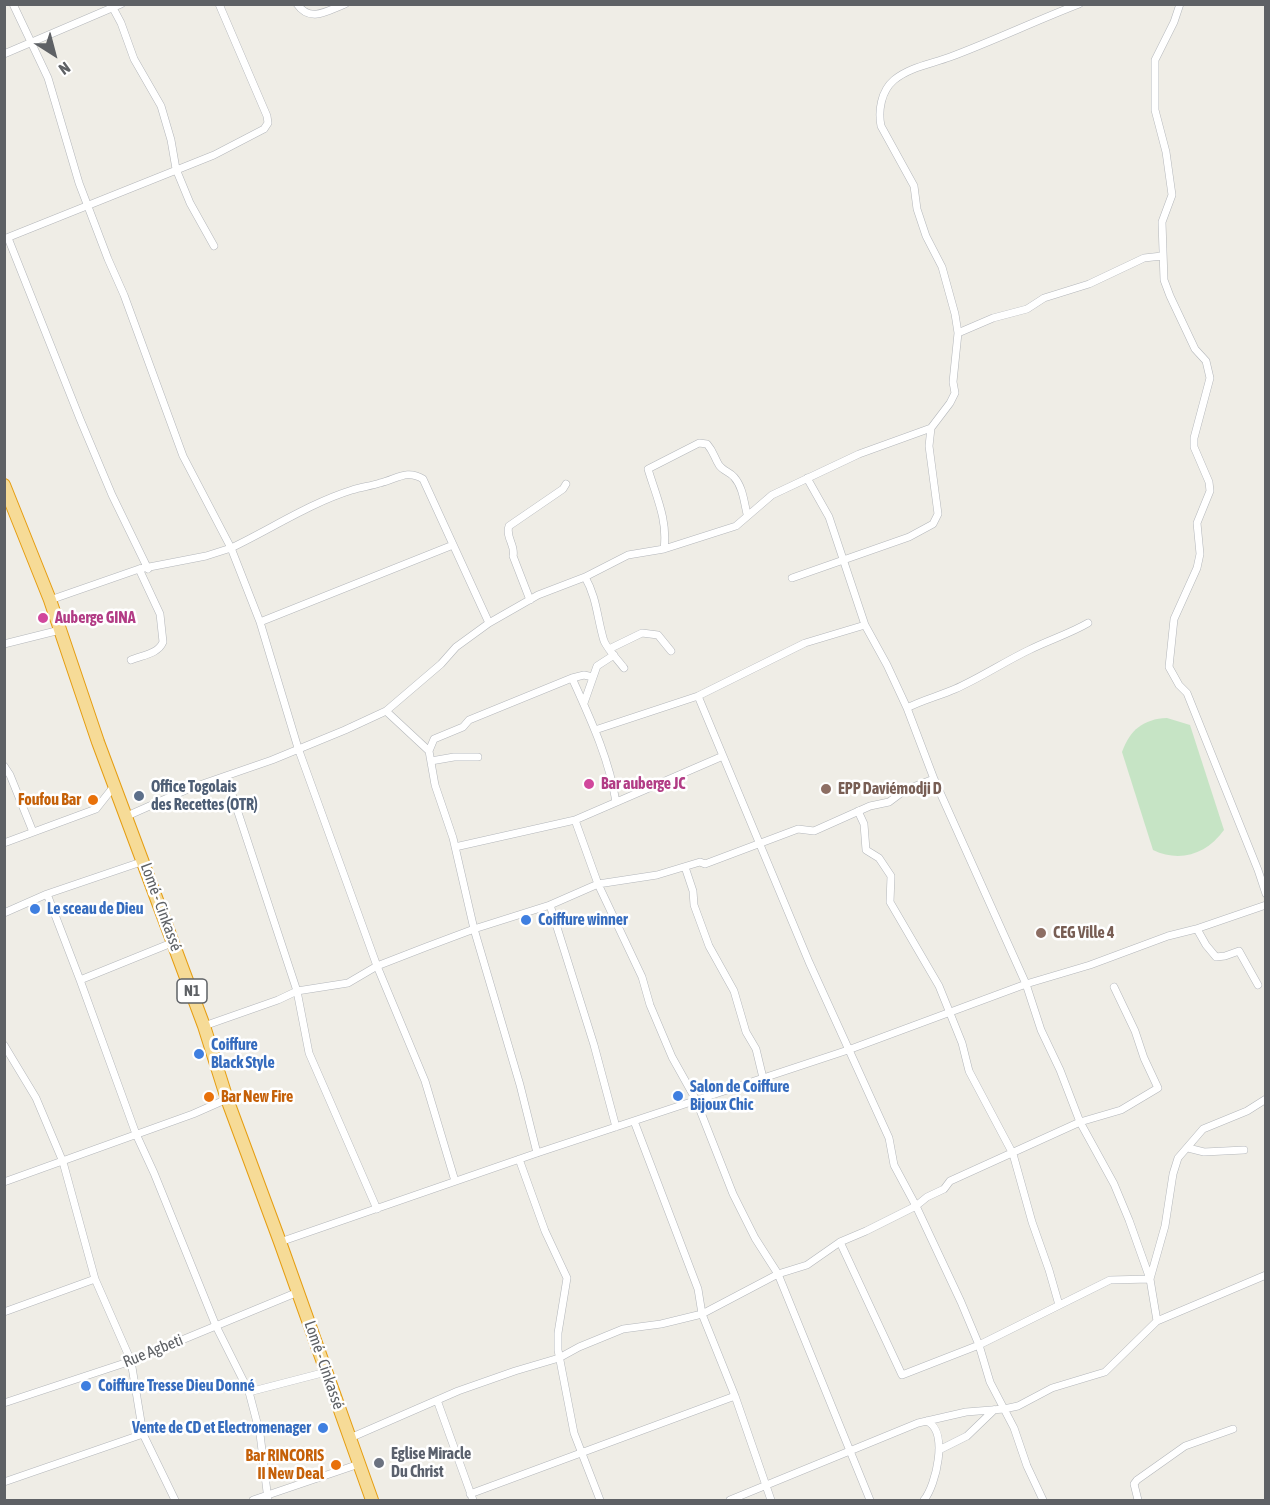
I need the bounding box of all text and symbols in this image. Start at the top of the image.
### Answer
north arrow [24,24,84,84]
text: N [55,58,74,79]
place label: Auberge GINA [55,608,136,628]
marker: Auberge GINA [36,611,50,625]
place label: Bar auberge JC [601,774,686,794]
place label: Office Togolais des Recettes (OTR) [151,777,258,815]
marker: Bar auberge JC [582,777,596,791]
place label: EPP Daviémodji D [838,779,942,799]
marker: EPP Daviémodji D [819,782,833,796]
marker: Office Togolais des Recettes (OTR) [132,789,146,803]
place label: Foufou Bar [18,790,81,810]
marker: Foufou Bar [86,793,100,807]
street label: Lomé - Cinkassé [136,860,186,954]
place label: Le sceau de Dieu [47,899,144,919]
marker: Le sceau de Dieu [28,902,42,916]
place label: Coiffure winner [538,910,628,930]
marker: Coiffure winner [519,913,533,927]
place label: CEG Ville 4 [1053,923,1115,943]
marker: CEG Ville 4 [1034,926,1048,940]
road number: N1 [177,979,207,1003]
place label: Coiffure Black Style [211,1035,275,1073]
marker: Coiffure Black Style [192,1047,206,1061]
place label: Salon de Coiffure Bijoux Chic [690,1077,790,1115]
place label: Bar New Fire [221,1087,293,1107]
marker: Salon de Coiffure Bijoux Chic [671,1089,685,1103]
marker: Bar New Fire [202,1090,216,1104]
street label: Lomé - Cinkassé [300,1318,348,1412]
street label: Rue Agbeti [120,1330,186,1372]
place label: Coiffure Tresse Dieu Donné [98,1376,255,1396]
marker: Coiffure Tresse Dieu Donné [79,1379,93,1393]
place label: Vente de CD et Electromenager [132,1418,311,1438]
marker: Vente de CD et Electromenager [316,1421,330,1435]
place label: Eglise Miracle Du Christ [391,1444,471,1482]
place label: Bar RINCORIS II New Deal [246,1446,324,1484]
marker: Eglise Miracle Du Christ [372,1456,386,1470]
marker: Bar RINCORIS II New Deal [329,1458,343,1472]

